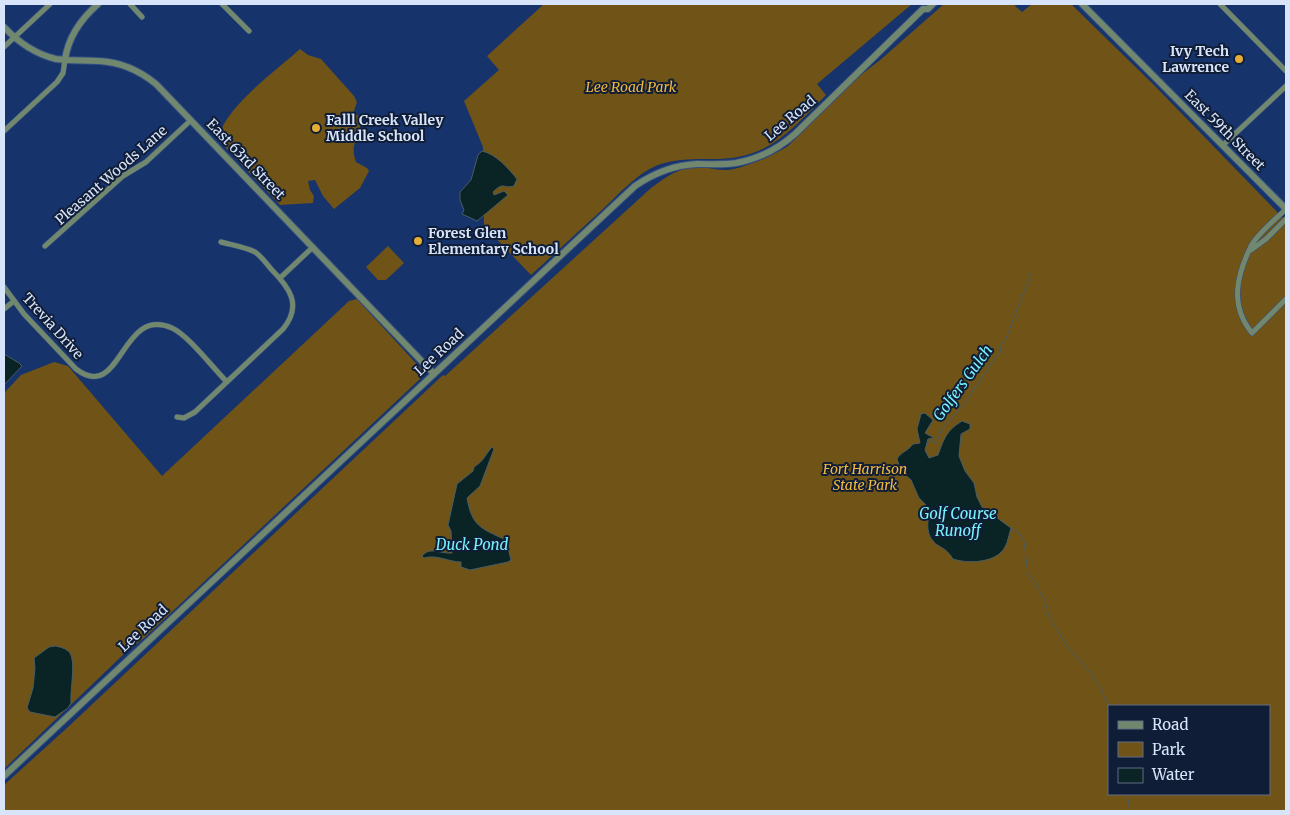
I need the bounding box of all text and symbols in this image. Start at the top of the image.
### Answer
place label: Ivy Tech Lawrence [1162,42,1230,76]
marker: Ivy Tech Lawrence [1233,53,1245,65]
park label: Lee Road Park [585,78,677,96]
street label: East 59th Street [1181,86,1269,174]
street label: Lee Road [761,91,820,145]
place label: Falll Creek Valley Middle School [326,111,444,145]
street label: East 63rd Street [203,115,290,204]
street label: Pleasant Woods Lane [51,121,171,229]
marker: Falll Creek Valley Middle School [310,122,322,134]
place label: Forest Glen Elementary School [428,224,559,258]
marker: Forest Glen Elementary School [412,235,424,247]
street label: Trevia Drive [19,289,87,363]
street label: Lee Road [411,324,468,379]
water label: Golfers Gulch [929,341,996,424]
park label: Fort Harrison State Park [822,460,907,494]
water label: Golf Course Runoff [919,504,997,540]
water label: Duck Pond [435,535,509,554]
street label: Lee Road [115,600,172,655]
legend [1108,705,1270,795]
text: Road [1152,715,1188,734]
text: Park [1152,740,1186,759]
text: Water [1151,765,1195,784]

